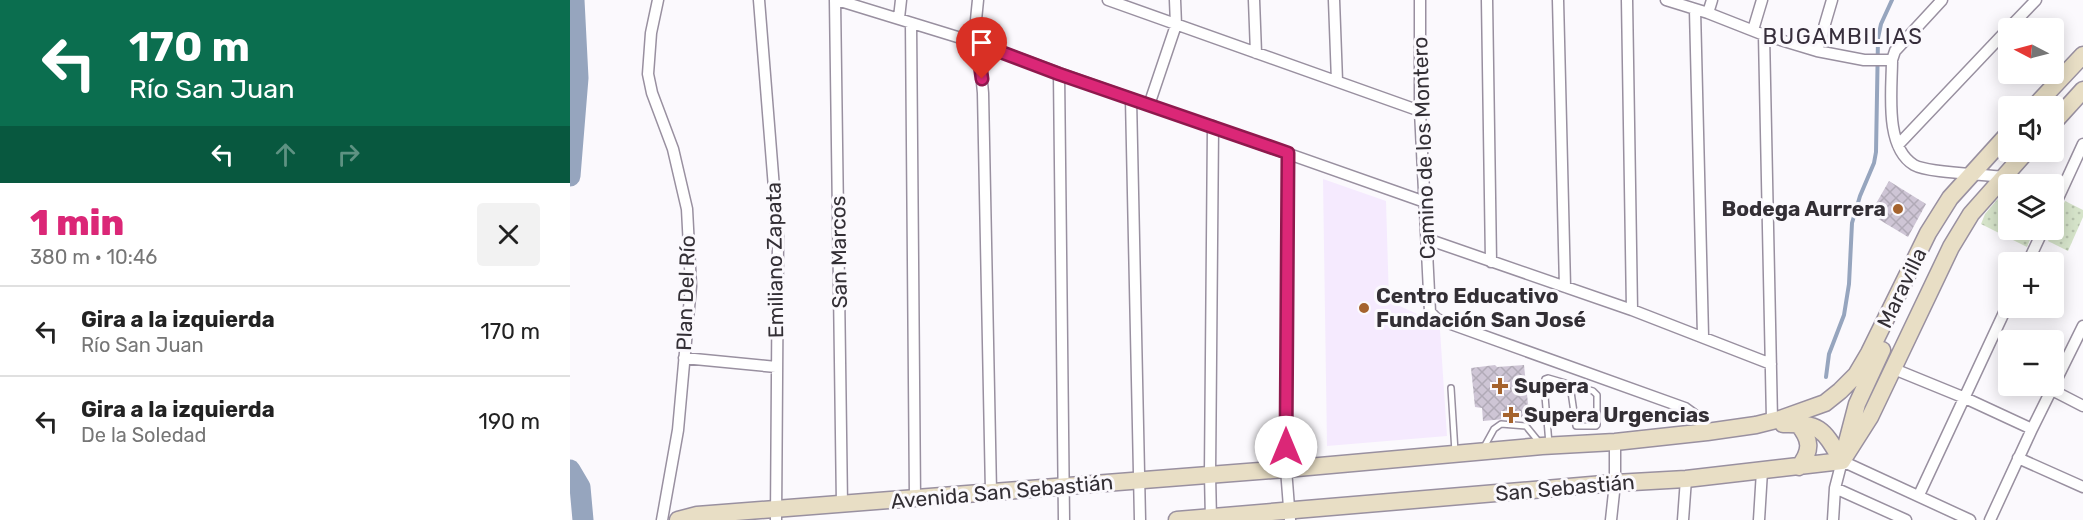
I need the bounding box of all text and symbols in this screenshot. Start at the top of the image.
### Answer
pin [956,17,1007,79]
north arrow [1998,18,2064,84]
map controls [1998,18,2064,396]
text: 170 m [129,22,250,72]
district label: BUGAMBILIAS [1763,23,1923,50]
icon: left [30,24,108,102]
icon: arrive [965,26,998,59]
street label: Camino de los Montero [1407,36,1440,260]
text: Río San Juan [129,73,295,105]
button: sound [1998,96,2064,162]
icon: left [206,138,239,171]
icon: ahead [269,138,302,171]
icon: right [332,138,365,171]
button: layers [1998,174,2064,240]
street label: Emiliano Zapata [761,182,788,338]
street label: San Marcos [825,195,852,309]
place label: Bodega Aurrera [1721,196,1886,221]
text: 1 min [30,201,124,244]
marker: Bodega Aurrera [1891,202,1905,216]
button: close [477,203,540,266]
street label: Plan Del Río [671,235,700,351]
street label: Maravilla [1871,244,1932,332]
text: 380 m · 10:46 [30,245,157,269]
button: + [1998,252,2064,318]
place label: Centro Educativo Fundación San José [1376,283,1586,332]
marker: Centro Educativo Fundación San José [1357,301,1371,315]
text: Gira a la izquierda [81,306,275,333]
icon: left [30,315,63,348]
text: 170 m [480,318,540,345]
button: − [1998,330,2064,396]
text: Río San Juan [81,333,204,357]
place label: Supera [1514,373,1589,398]
marker: Supera [1491,377,1509,395]
text: Gira a la izquierda [81,396,275,423]
place label: Supera Urgencias [1524,402,1710,427]
icon: left [30,405,63,438]
marker: Supera Urgencias [1502,406,1520,424]
text: 190 m [479,408,540,435]
position arrow [1254,415,1318,479]
text: De la Soledad [81,423,207,447]
street label: Avenida San Sebastián [890,469,1114,514]
street label: San Sebastián [1494,469,1636,506]

